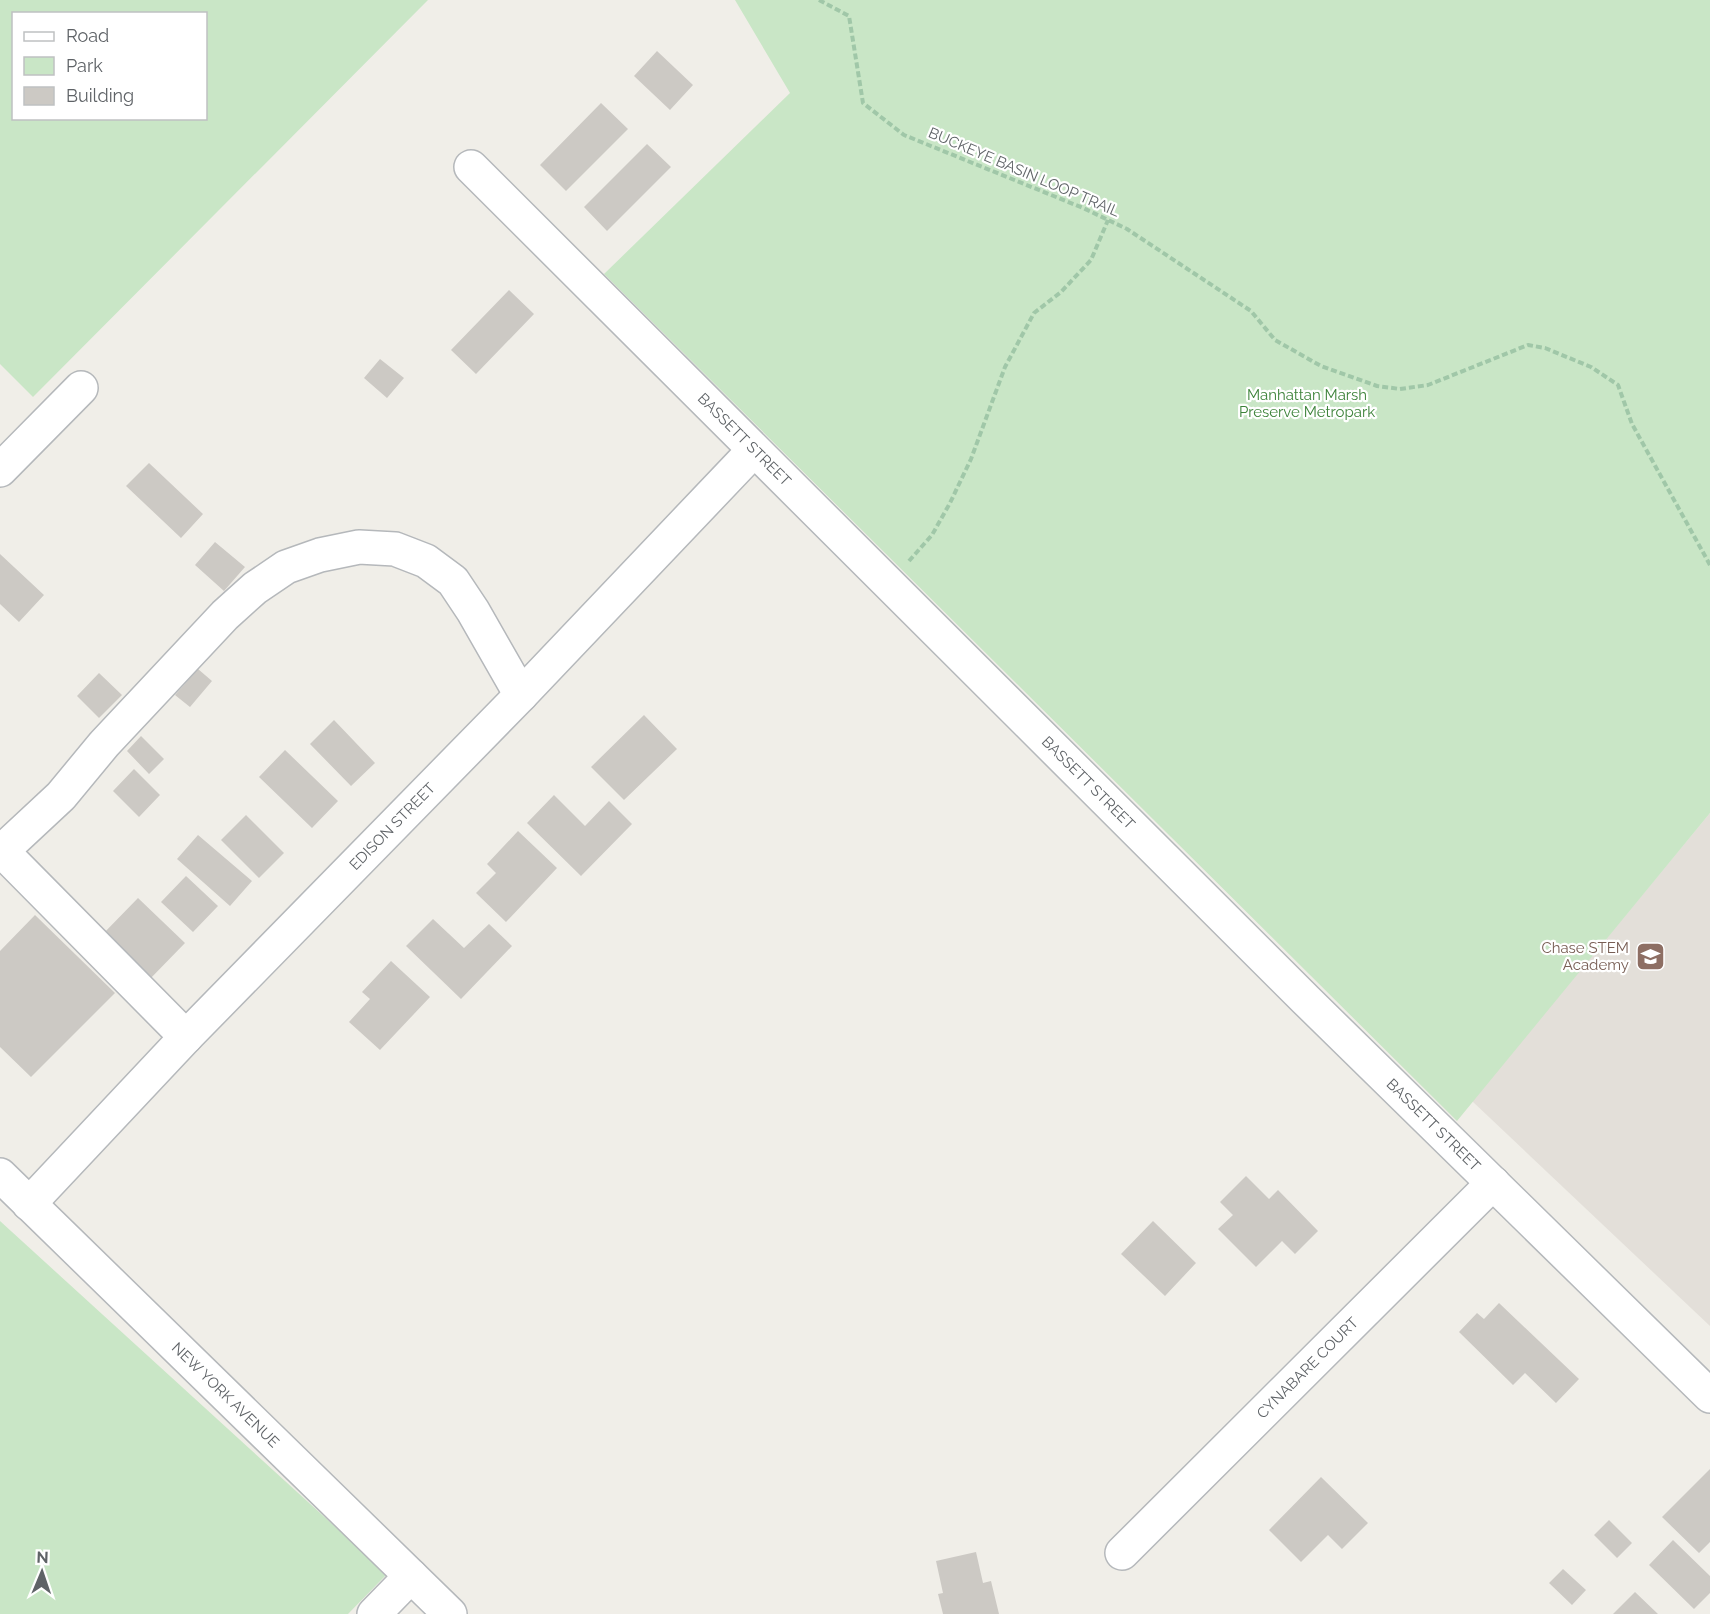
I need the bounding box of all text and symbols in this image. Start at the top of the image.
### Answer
legend [12,12,207,120]
text: Road [66,25,109,46]
text: Park [66,55,103,76]
text: Building [66,85,134,106]
street label: BUCKEYE BASIN LOOP TRAIL [926,124,1122,221]
park label: Manhattan Marsh Preserve Metropark [1239,386,1375,421]
street label: BASSETT STREET [694,389,795,490]
street label: BASSETT STREET [1038,733,1139,833]
street label: EDISON STREET [346,779,439,874]
place label: Chase STEM Academy [1541,939,1629,974]
school or university icon: Chase STEM Academy [1634,941,1666,973]
street label: BASSETT STREET [1383,1075,1484,1175]
street label: CYNABARE COURT [1253,1314,1362,1422]
street label: NEW YORK AVENUE [168,1339,283,1451]
north arrow [12,1542,72,1602]
text: N [36,1548,49,1567]

